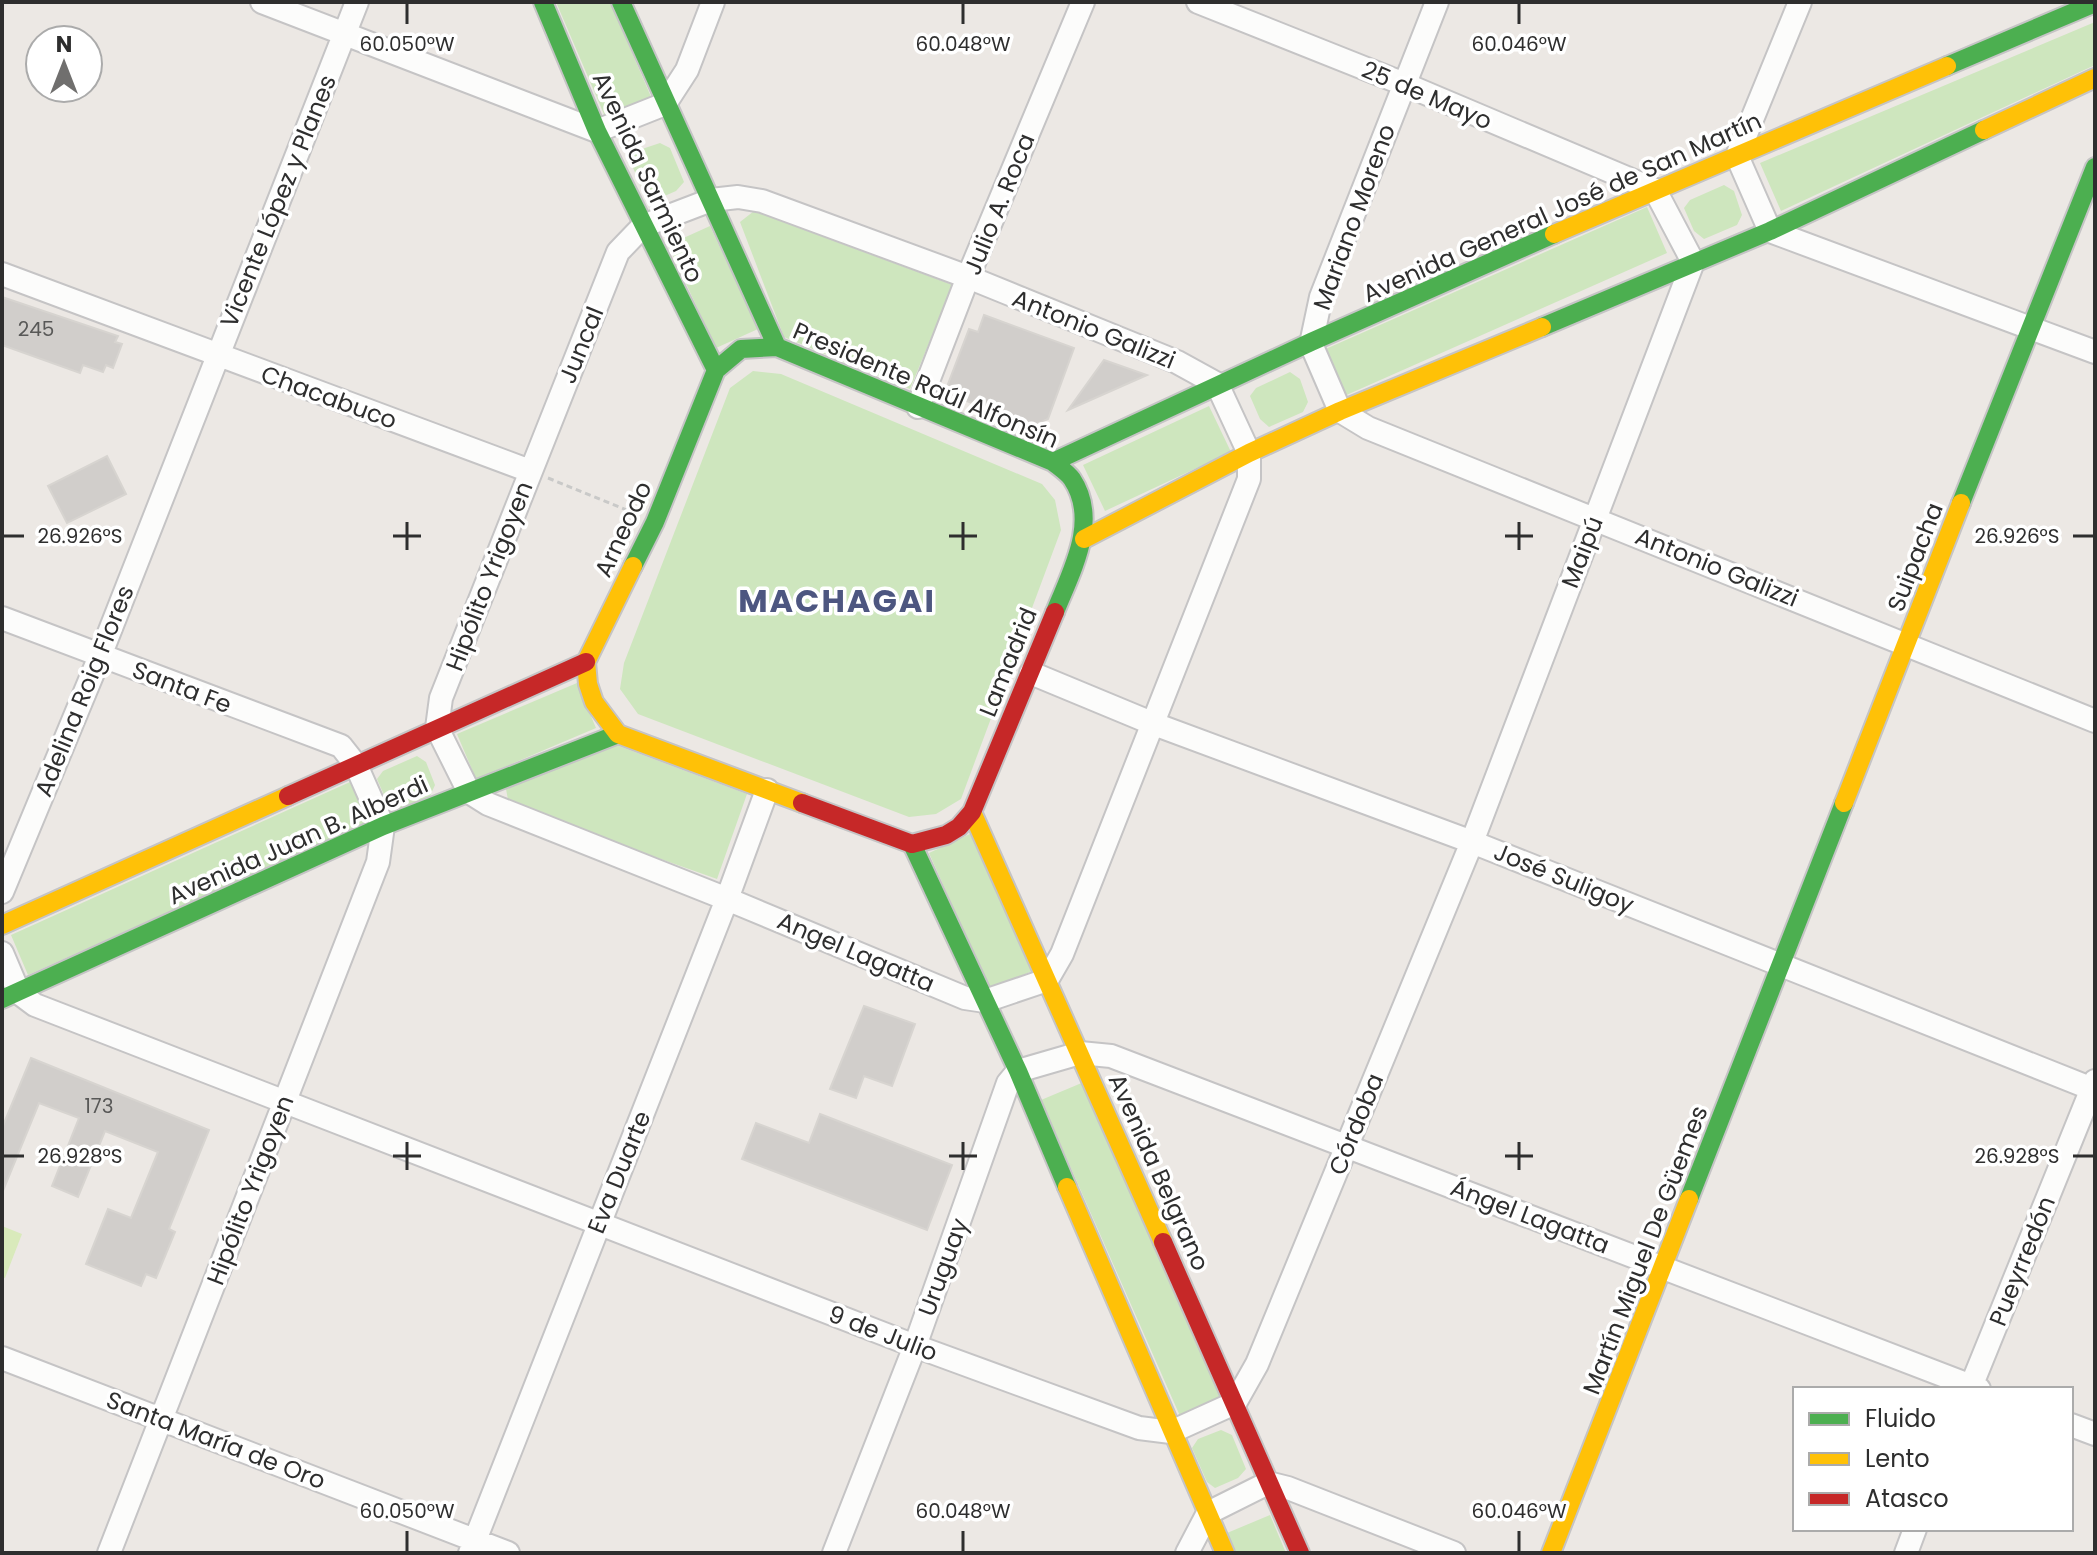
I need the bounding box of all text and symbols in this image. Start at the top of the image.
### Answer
north arrow [24,24,104,104]
text: N [56,29,72,60]
text: 60.050°W [360,30,455,58]
text: 60.048°W [916,30,1011,58]
text: 60.046°W [1471,30,1567,58]
street label: 25 de Mayo [1357,53,1497,137]
street label: Avenida Sarmiento [585,66,711,288]
street label: Vicente López y Planes [212,70,344,332]
street label: Avenida General José de San Martín [1357,104,1767,310]
street label: Mariano Moreno [1305,119,1403,315]
street label: Julio A. Roca [956,128,1042,280]
street label: Antonio Galizzi [1008,281,1180,377]
street label: Juncal [551,302,611,388]
street label: Presidente Raúl Alfonsín [788,314,1064,456]
house number: 245 [18,315,54,343]
street label: Chacabuco [256,357,402,437]
street label: Hipólito Yrigoyen [438,476,540,676]
street label: Arneodo [586,476,660,582]
street label: Suipacha [1879,498,1951,616]
street label: Maipú [1553,511,1611,593]
street label: Antonio Galizzi [1631,519,1803,615]
text: 26.926°S [37,522,123,550]
text: 26.926°S [1974,522,2060,550]
district label: MACHAGAI [738,578,936,623]
street label: Adelina Roig Flores [27,580,141,802]
street label: Lamadrid [971,603,1045,721]
street label: Santa Fe [128,653,236,721]
street label: Avenida Juan B. Alberdi [163,768,433,912]
street label: José Suligoy [1489,835,1639,921]
street label: Angel Lagatta [772,904,940,1000]
street label: Avenida Belgrano [1101,1068,1217,1276]
street label: Córdoba [1321,1068,1391,1180]
street label: Hipólito Yrigoyen [199,1090,301,1290]
house number: 173 [84,1092,114,1120]
street label: Martín Miguel De Güemes [1575,1101,1715,1399]
street label: Eva Duarte [579,1106,659,1238]
text: 26.928°S [37,1142,123,1170]
text: 26.928°S [1974,1142,2060,1170]
street label: Ángel Lagatta [1446,1171,1614,1261]
street label: Pueyrredón [1981,1191,2063,1331]
street label: Uruguay [910,1213,976,1320]
street label: 9 de Julio [824,1297,942,1369]
street label: Santa María de Oro [102,1383,330,1497]
legend [1793,1387,2073,1531]
text: Fluido [1865,1402,1936,1435]
text: Lento [1865,1442,1930,1475]
text: Atasco [1865,1482,1949,1515]
text: 60.050°W [360,1497,455,1525]
text: 60.048°W [916,1497,1011,1525]
text: 60.046°W [1471,1497,1567,1525]

